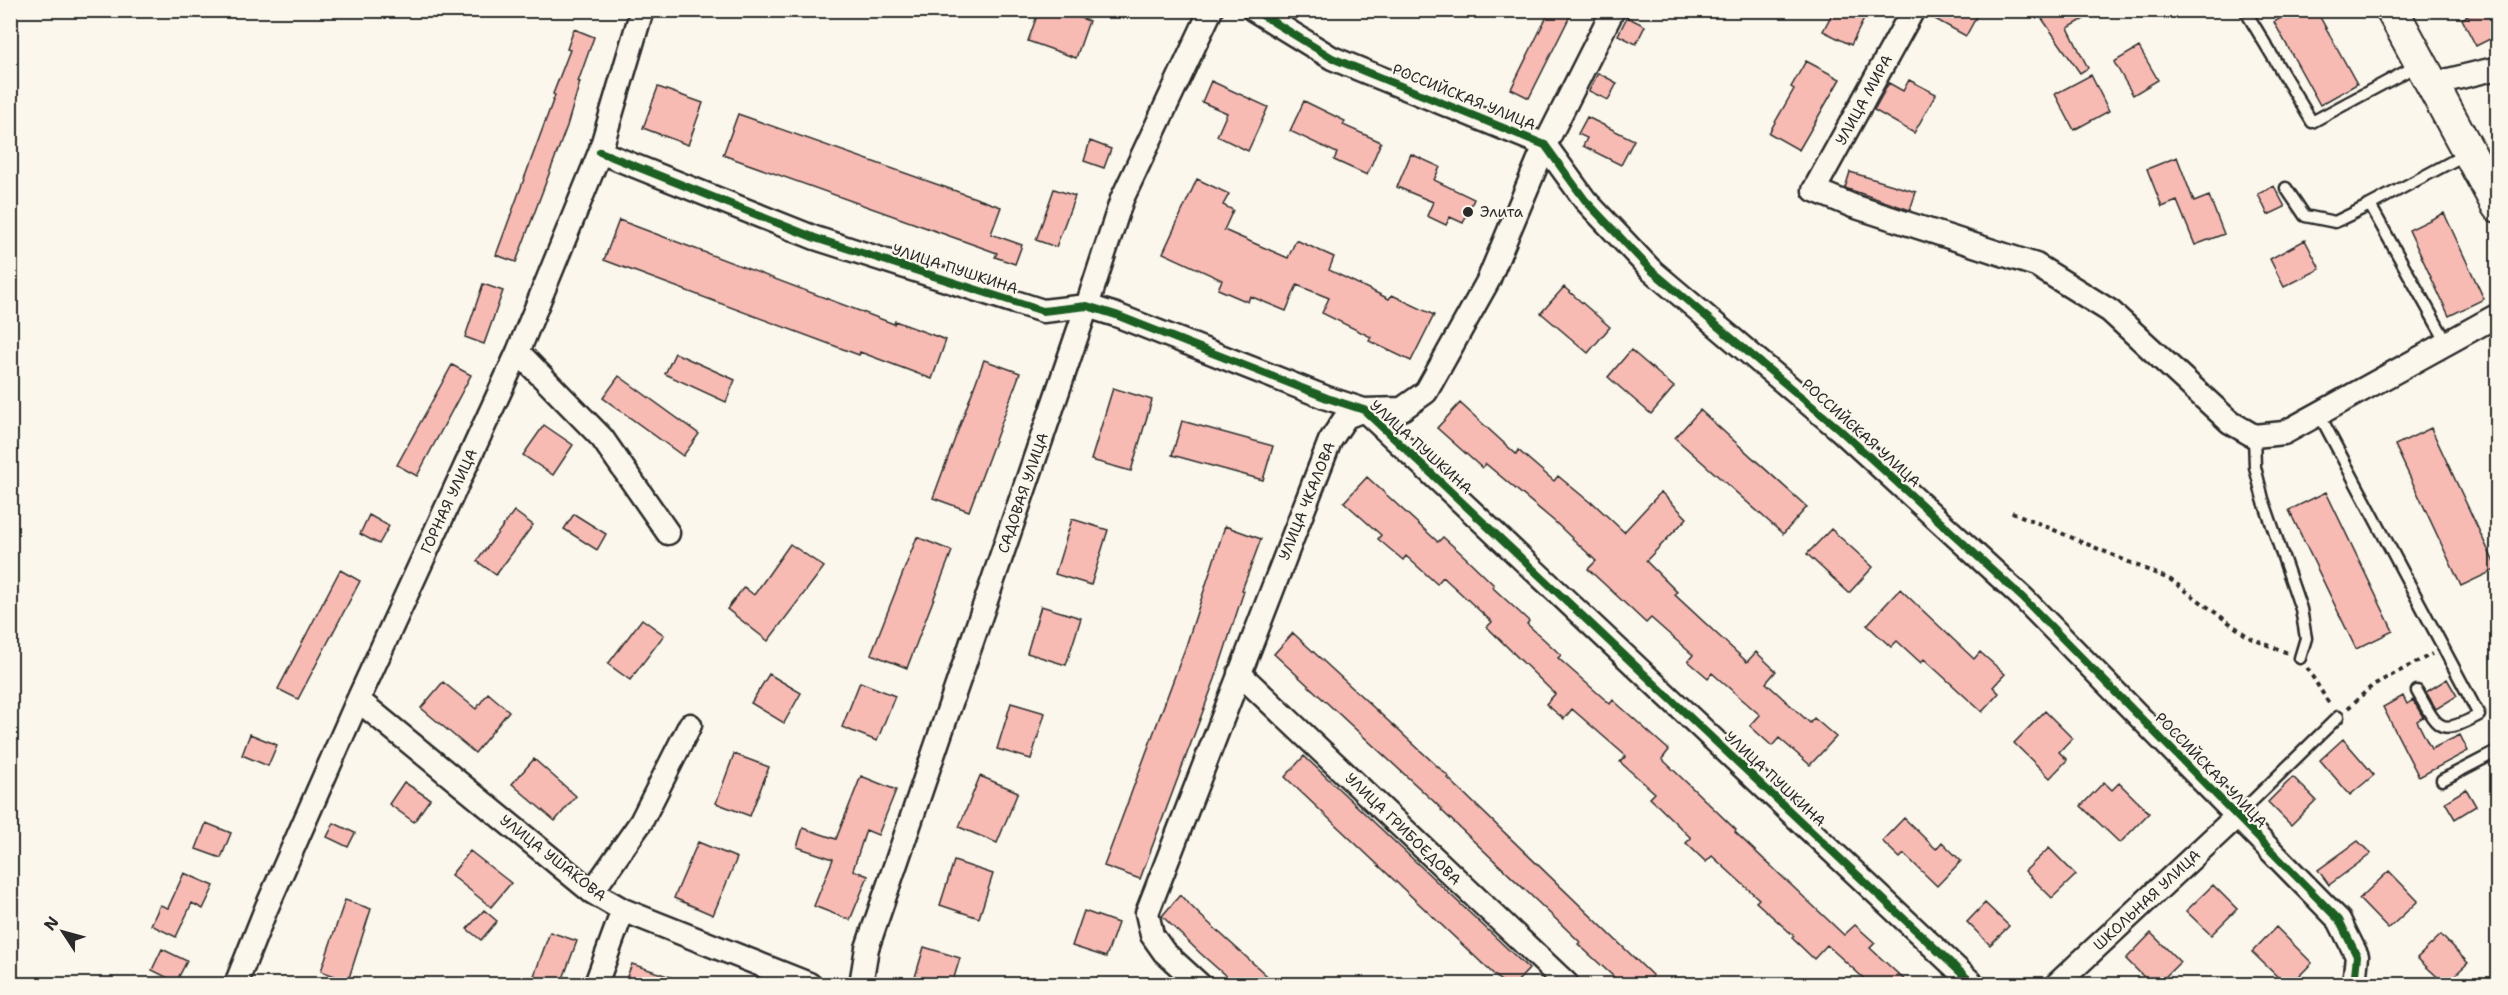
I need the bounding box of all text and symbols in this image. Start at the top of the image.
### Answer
street label: УЛИЦА МИРА [1831,51,1897,149]
street label: РОССИЙСКАЯ УЛИЦА [1389,58,1539,135]
place label: Элита [1480,202,1524,222]
marker: Элита [1461,205,1475,219]
street label: УЛИЦА ПУШКИНА [889,239,1021,299]
street label: РОССИЙСКАЯ УЛИЦА [1797,374,1925,492]
street label: УЛИЦА ПУШКИНА [1365,396,1477,498]
street label: САДОВАЯ УЛИЦА [993,430,1053,556]
street label: УЛИЦА ЧКАЛОВА [1274,439,1340,563]
street label: ГОРНАЯ УЛИЦА [416,445,482,556]
street label: РОССИЙСКАЯ УЛИЦА [2151,707,2272,832]
street label: УЛИЦА ПУШКИНА [1720,727,1830,831]
street label: УЛИЦА ГРИБОЕДОВА [1341,768,1465,890]
street label: УЛИЦА УШАКОВА [496,810,610,906]
street label: ШКОЛЬНАЯ УЛИЦА [2089,845,2205,955]
north arrow [33,902,93,962]
text: N [39,912,63,935]

